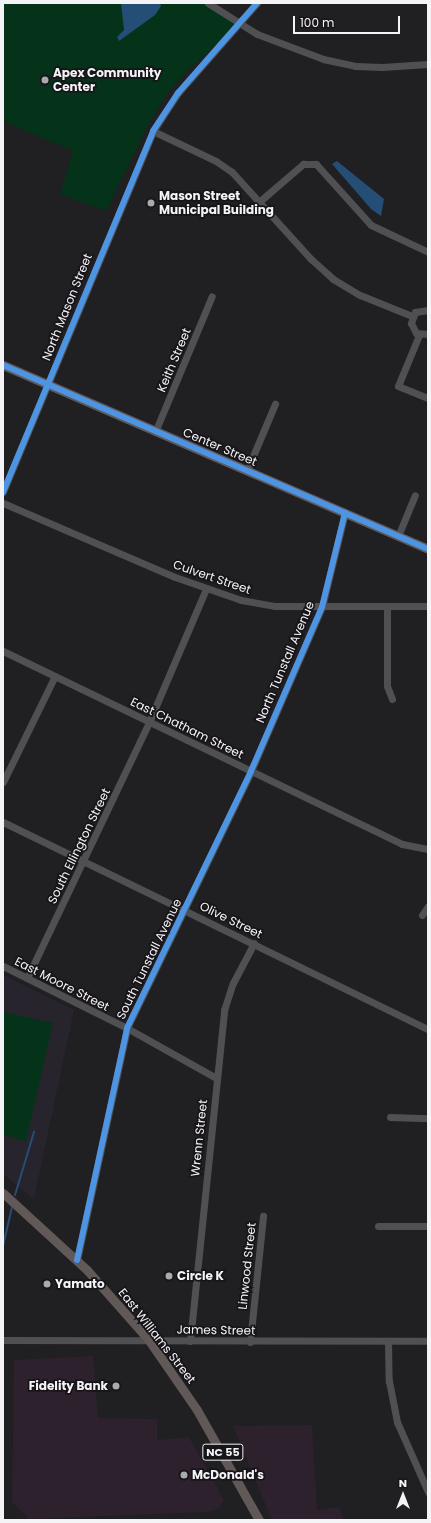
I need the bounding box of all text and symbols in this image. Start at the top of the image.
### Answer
scale bar [295,8,402,34]
text: 100 m [300,14,334,31]
place label: Apex Community Center [53,66,161,94]
marker: Apex Community Center [40,75,50,85]
place label: Mason Street Municipal Building [159,189,274,217]
marker: Mason Street Municipal Building [146,198,156,208]
street label: North Mason Street [39,251,95,363]
street label: Keith Street [154,326,194,394]
street label: Center Street [181,425,259,469]
street label: Culvert Street [171,557,253,597]
street label: North Tunstall Avenue [253,599,317,725]
street label: East Chatham Street [128,694,246,762]
street label: South Ellington Street [45,786,113,906]
street label: South Tunstall Avenue [114,896,184,1022]
street label: Olive Street [197,899,265,941]
street label: East Moore Street [12,954,112,1014]
street label: Wrenn Street [188,1099,210,1177]
street label: Linwood Street [235,1222,259,1310]
place label: Circle K [177,1269,224,1283]
marker: Circle K [164,1271,174,1281]
place label: Yamato [55,1277,105,1291]
marker: Yamato [42,1279,52,1289]
street label: East Williams Street [115,1286,199,1386]
street label: James Street [176,1322,256,1338]
place label: Fidelity Bank [29,1379,108,1393]
marker: Fidelity Bank [111,1381,121,1391]
road number: NC 55 [202,1443,244,1461]
place label: McDonald's [192,1468,264,1482]
marker: McDonald's [179,1470,189,1480]
north arrow [383,1475,423,1515]
text: N [399,1475,407,1491]

